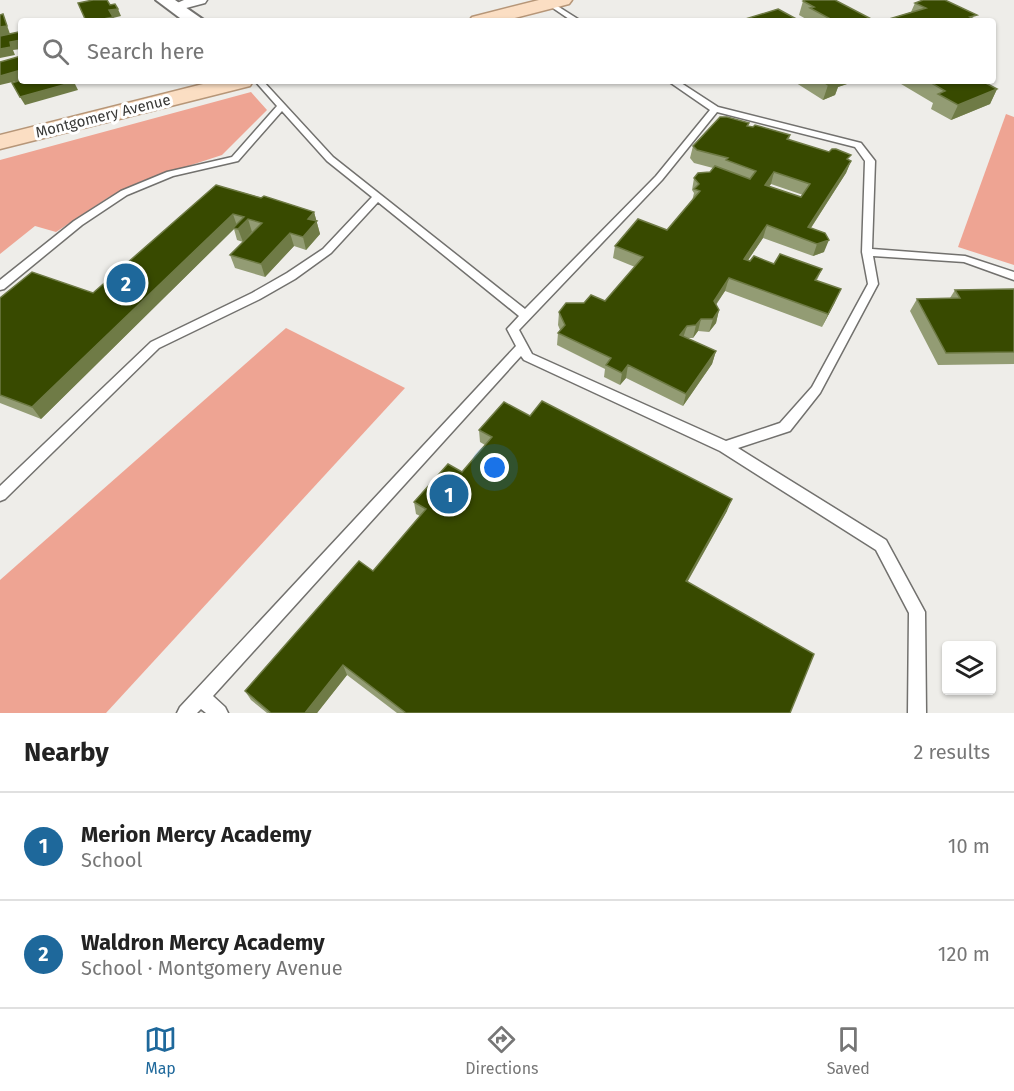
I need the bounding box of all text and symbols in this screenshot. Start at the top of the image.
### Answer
search box [18,18,996,84]
icon: search [39,35,72,68]
text: Search here [87,38,205,65]
street label: Montgomery Avenue [34,90,172,142]
pin: 2 [106,260,146,306]
your location [480,453,509,482]
pin: 1 [430,472,468,516]
map controls [942,641,996,695]
button: layers [942,641,996,695]
text: Nearby [24,737,109,768]
text: 2 results [913,740,990,764]
text: Merion Mercy Academy [81,821,312,848]
text: 1 [39,834,48,858]
text: 10 m [948,834,990,858]
text: School [81,848,142,872]
text: Waldron Mercy Academy [81,929,325,956]
text: 2 [38,942,49,966]
text: 120 m [938,942,990,966]
text: School · Montgomery Avenue [81,956,343,980]
tab: Map [144,1023,177,1078]
tab: Directions [465,1023,539,1078]
tab: Saved [827,1023,870,1078]

